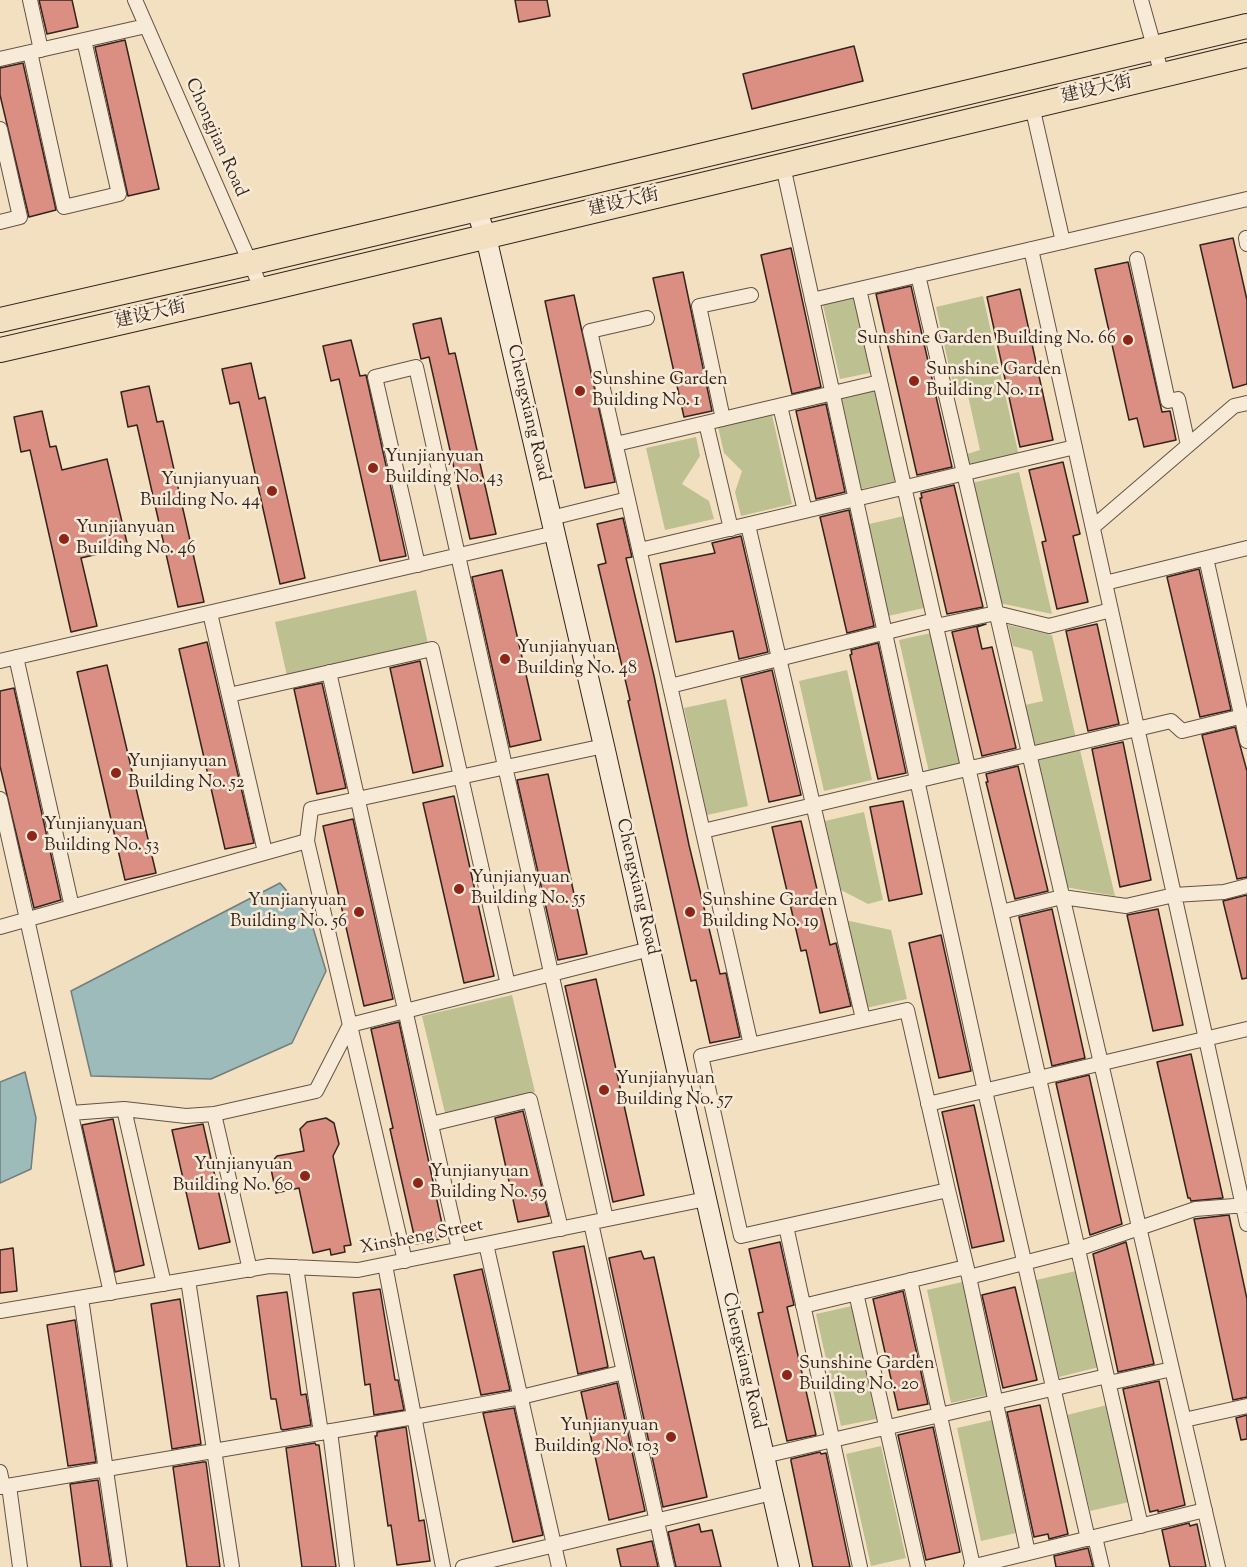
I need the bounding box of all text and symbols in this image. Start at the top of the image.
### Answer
street label: 建设大街 [1059,72,1135,110]
street label: Chongjian Road [179,75,251,201]
street label: 建设大街 [586,185,662,223]
street label: 建设大街 [113,297,189,335]
place label: Sunshine Garden Building No. 66 [857,329,1116,351]
marker: Sunshine Garden Building No. 66 [1121,333,1135,347]
street label: Chengxiang Road [501,343,553,483]
place label: Sunshine Garden Building No. 11 [926,360,1062,403]
place label: Sunshine Garden Building No. 1 [592,370,728,412]
marker: Sunshine Garden Building No. 11 [907,374,921,388]
marker: Sunshine Garden Building No. 1 [573,384,587,398]
place label: Yunjianyuan Building No. 43 [385,447,503,490]
marker: Yunjianyuan Building No. 43 [366,461,380,475]
place label: Yunjianyuan Building No. 44 [140,470,260,512]
marker: Yunjianyuan Building No. 44 [265,484,279,498]
place label: Yunjianyuan Building No. 46 [76,518,196,560]
marker: Yunjianyuan Building No. 46 [57,532,71,546]
place label: Yunjianyuan Building No. 48 [517,638,637,680]
marker: Yunjianyuan Building No. 48 [498,652,512,666]
place label: Yunjianyuan Building No. 52 [128,752,244,795]
marker: Yunjianyuan Building No. 52 [109,766,123,780]
place label: Yunjianyuan Building No. 53 [44,815,159,858]
street label: Chengxiang Road [610,817,662,957]
marker: Yunjianyuan Building No. 53 [25,829,39,843]
place label: Yunjianyuan Building No. 55 [471,868,585,910]
marker: Yunjianyuan Building No. 55 [452,882,466,896]
place label: Yunjianyuan Building No. 56 [230,891,347,934]
place label: Sunshine Garden Building No. 19 [702,891,838,934]
marker: Yunjianyuan Building No. 56 [352,905,366,919]
marker: Sunshine Garden Building No. 19 [683,905,697,919]
place label: Yunjianyuan Building No. 57 [616,1069,733,1112]
marker: Yunjianyuan Building No. 57 [597,1083,611,1097]
place label: Yunjianyuan Building No. 60 [173,1155,293,1198]
place label: Yunjianyuan Building No. 59 [430,1162,547,1204]
marker: Yunjianyuan Building No. 60 [298,1169,312,1183]
marker: Yunjianyuan Building No. 59 [411,1176,425,1190]
street label: Xinsheng Street [359,1216,485,1260]
street label: Chengxiang Road [716,1291,768,1431]
place label: Sunshine Garden Building No. 20 [799,1354,935,1396]
marker: Sunshine Garden Building No. 20 [780,1368,794,1382]
place label: Yunjianyuan Building No. 103 [534,1416,659,1458]
marker: Yunjianyuan Building No. 103 [664,1430,678,1444]

